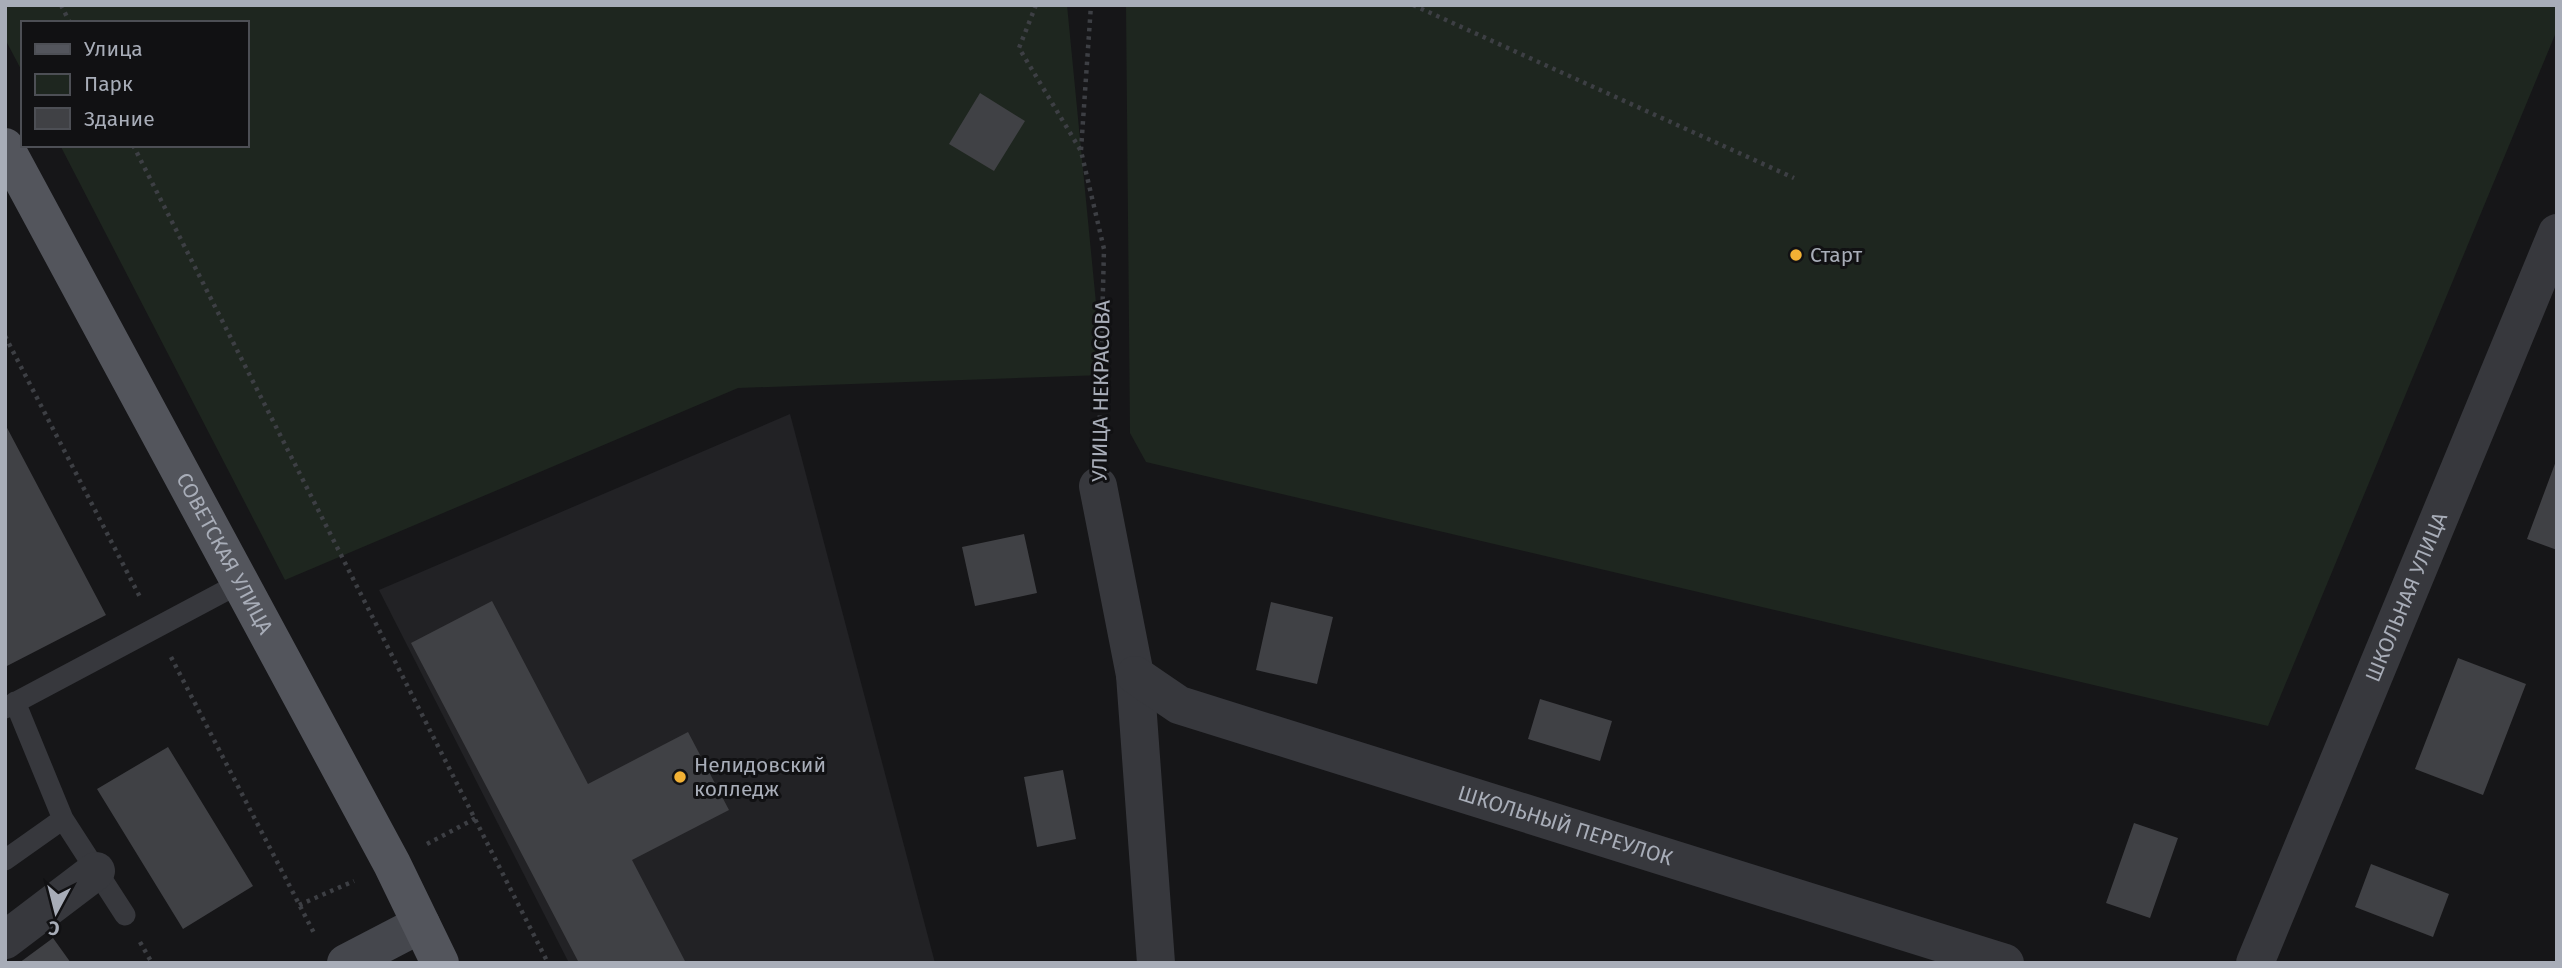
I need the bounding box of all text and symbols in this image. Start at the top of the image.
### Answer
legend [21,21,248,147]
text: Улица [84,36,143,62]
text: Парк [84,71,133,97]
text: Здание [84,106,155,132]
place label: Старт [1810,242,1863,268]
marker: Старт [1788,247,1804,263]
street label: УЛИЦА НЕКРАСОВА [1086,300,1116,482]
street label: СОВЕТСКАЯ УЛИЦА [170,468,279,639]
street label: ШКОЛЬНАЯ УЛИЦА [2360,508,2453,686]
place label: Нелидовский колледж [694,752,826,802]
marker: Нелидовский колледж [672,769,688,785]
street label: ШКОЛЬНЫЙ ПЕРЕУЛОК [1455,780,1676,872]
north arrow [21,877,91,947]
text: С [47,916,61,940]

